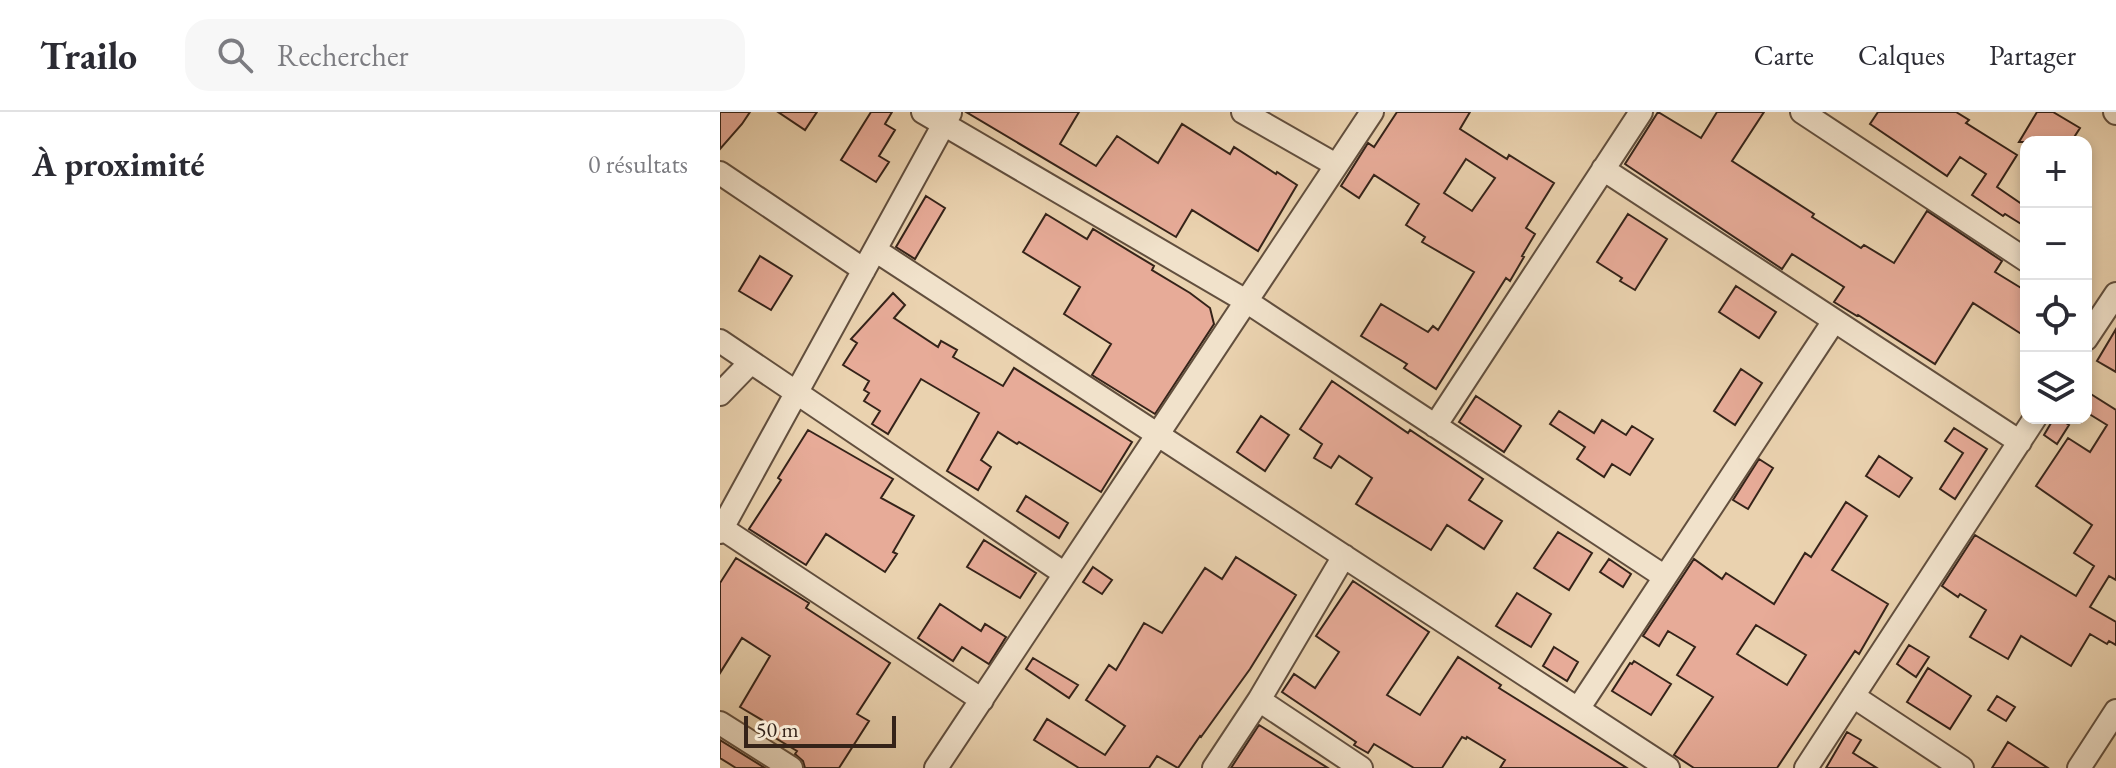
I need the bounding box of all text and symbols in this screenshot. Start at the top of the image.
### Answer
search box [185,19,745,91]
text: Trailo [40,31,137,80]
icon: search [213,33,257,77]
text: Rechercher [277,36,409,75]
text: Carte [1754,37,1814,73]
text: Calques [1858,37,1945,73]
text: Partager [1989,37,2076,73]
map controls [2020,136,2092,424]
button: + [2020,136,2092,208]
text: À proximité [32,142,205,186]
text: 0 résultats [588,147,688,181]
button: − [2020,208,2092,280]
button: locate [2020,280,2092,352]
button: layers [2020,352,2092,424]
scale bar [744,712,896,748]
text: 50 m [756,715,799,744]

